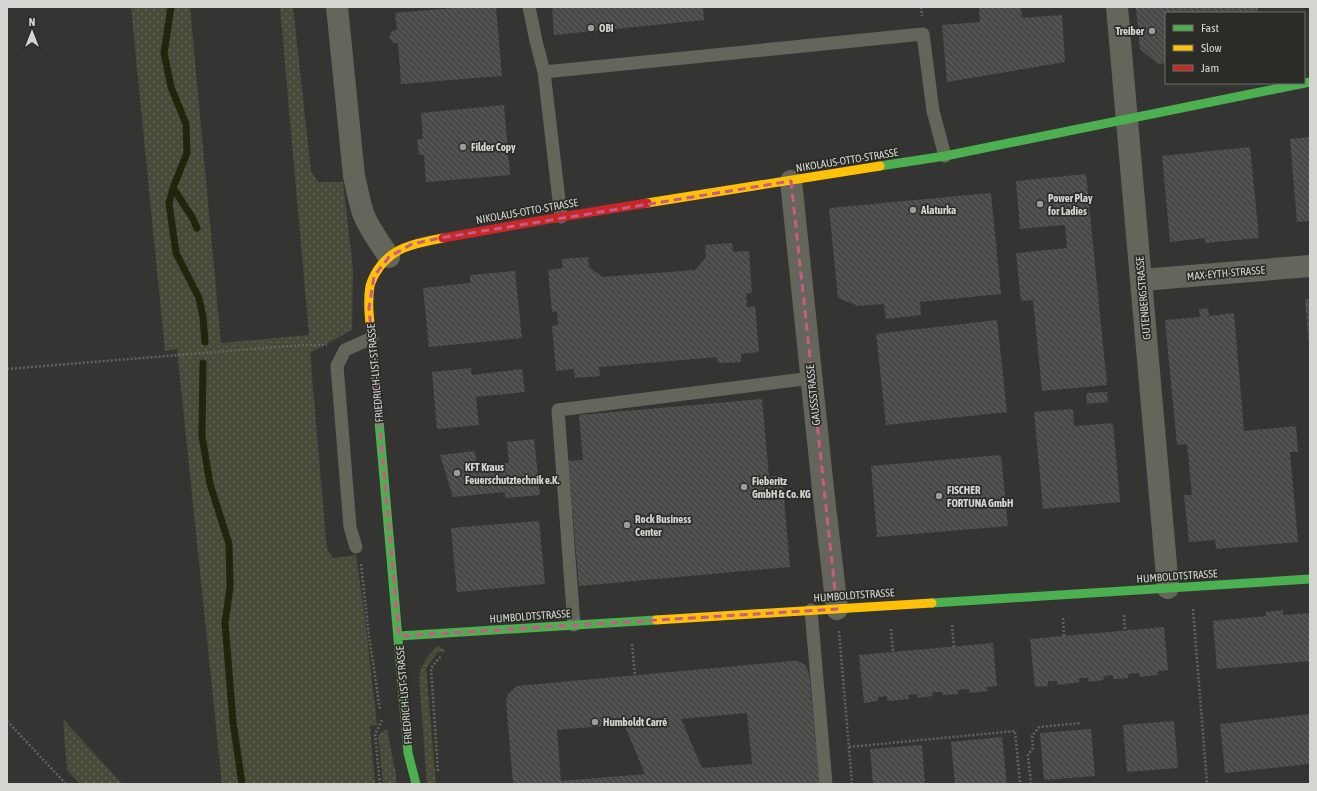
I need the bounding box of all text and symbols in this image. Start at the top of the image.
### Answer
north arrow [12,12,52,52]
legend [1165,12,1305,84]
text: N [29,16,35,28]
text: Fast [1201,21,1219,35]
place label: OBI [599,22,614,34]
marker: OBI [586,23,596,33]
place label: Treiber [1116,25,1145,37]
marker: Treiber [1147,26,1157,36]
text: Slow [1201,41,1222,55]
text: Jam [1201,61,1219,75]
place label: Filder Copy [471,141,516,153]
marker: Filder Copy [458,142,468,152]
street label: NIKOLAUS-OTTO-STRASSE [795,146,899,174]
place label: Power Play for Ladies [1047,192,1093,217]
street label: NIKOLAUS-OTTO-STRASSE [475,196,579,226]
marker: Power Play for Ladies [1035,199,1045,209]
place label: Alaturka [920,204,956,216]
marker: Alaturka [908,205,918,215]
street label: GUTENBERGSTRASSE [1133,255,1153,340]
street label: MAX-EYTH-STRASSE [1186,264,1266,282]
street label: FRIEDRICH-LIST-STRASSE [365,323,385,423]
street label: GAUSSSTRASSE [804,364,822,426]
place label: KFT Kraus Feuerschutztechnik e.K. [465,461,559,486]
marker: KFT Kraus Feuerschutztechnik e.K. [452,468,462,478]
place label: Fieberitz GmbH & Co. KG [752,475,811,500]
marker: Fieberitz GmbH & Co. KG [739,482,749,492]
place label: FISCHER FORTUNA GmbH [947,484,1013,509]
marker: FISCHER FORTUNA GmbH [934,491,944,501]
place label: Rock Business Center [635,513,691,538]
marker: Rock Business Center [622,520,632,530]
street label: HUMBOLDTSTRASSE [1136,567,1218,585]
street label: HUMBOLDTSTRASSE [813,586,895,604]
street label: HUMBOLDTSTRASSE [489,607,571,625]
street label: FRIEDRICH-LIST-STRASSE [394,645,414,745]
place label: Humboldt Carré [603,716,667,728]
marker: Humboldt Carré [590,717,600,727]

